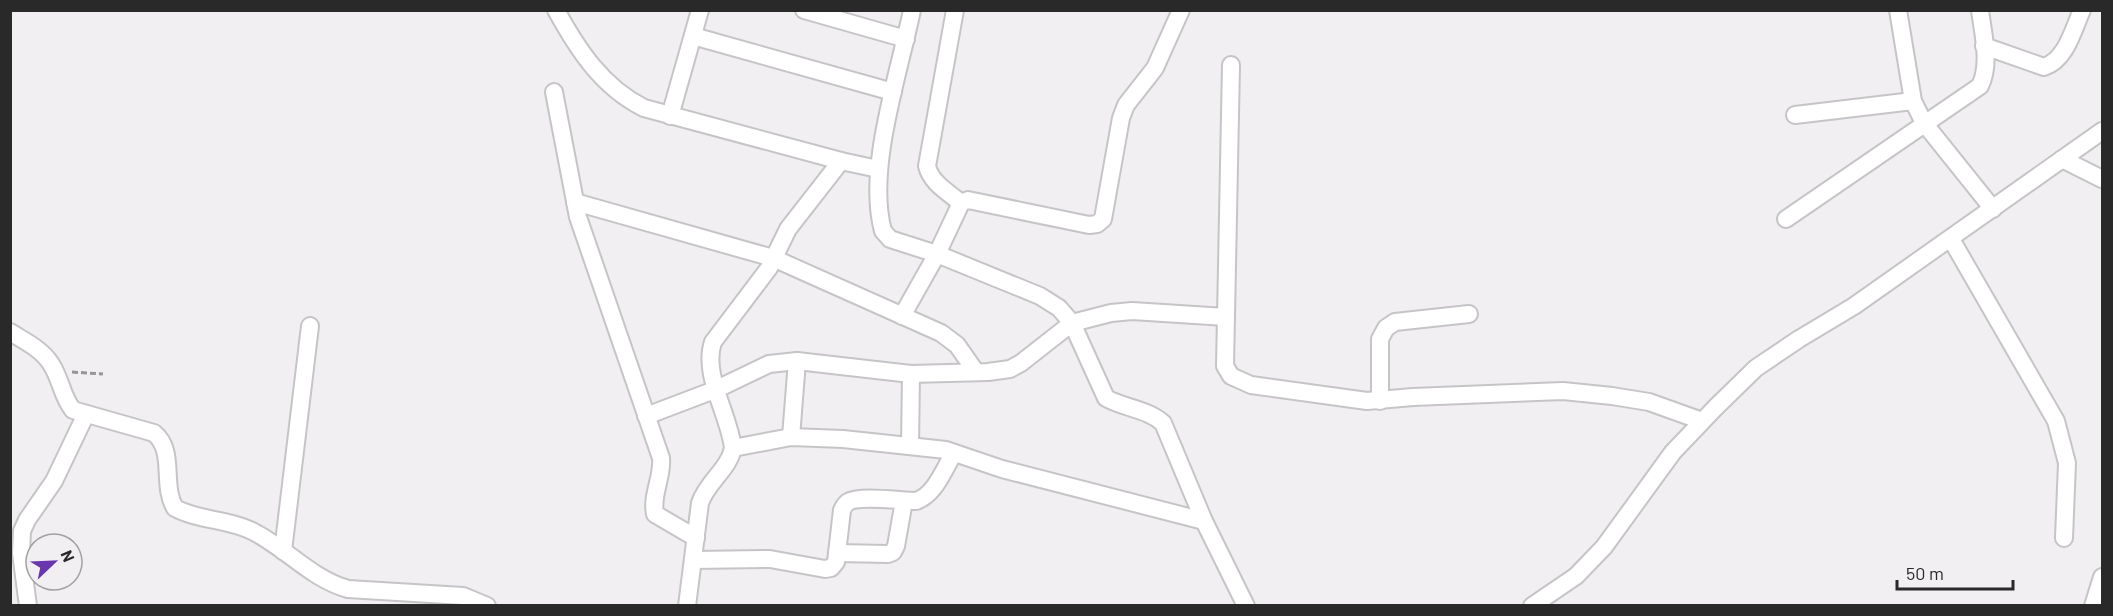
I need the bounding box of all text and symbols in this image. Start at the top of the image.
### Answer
north arrow [24,532,84,592]
text: N [57,547,79,565]
scale bar [1897,553,2012,591]
text: 50 m [1906,562,1944,584]

